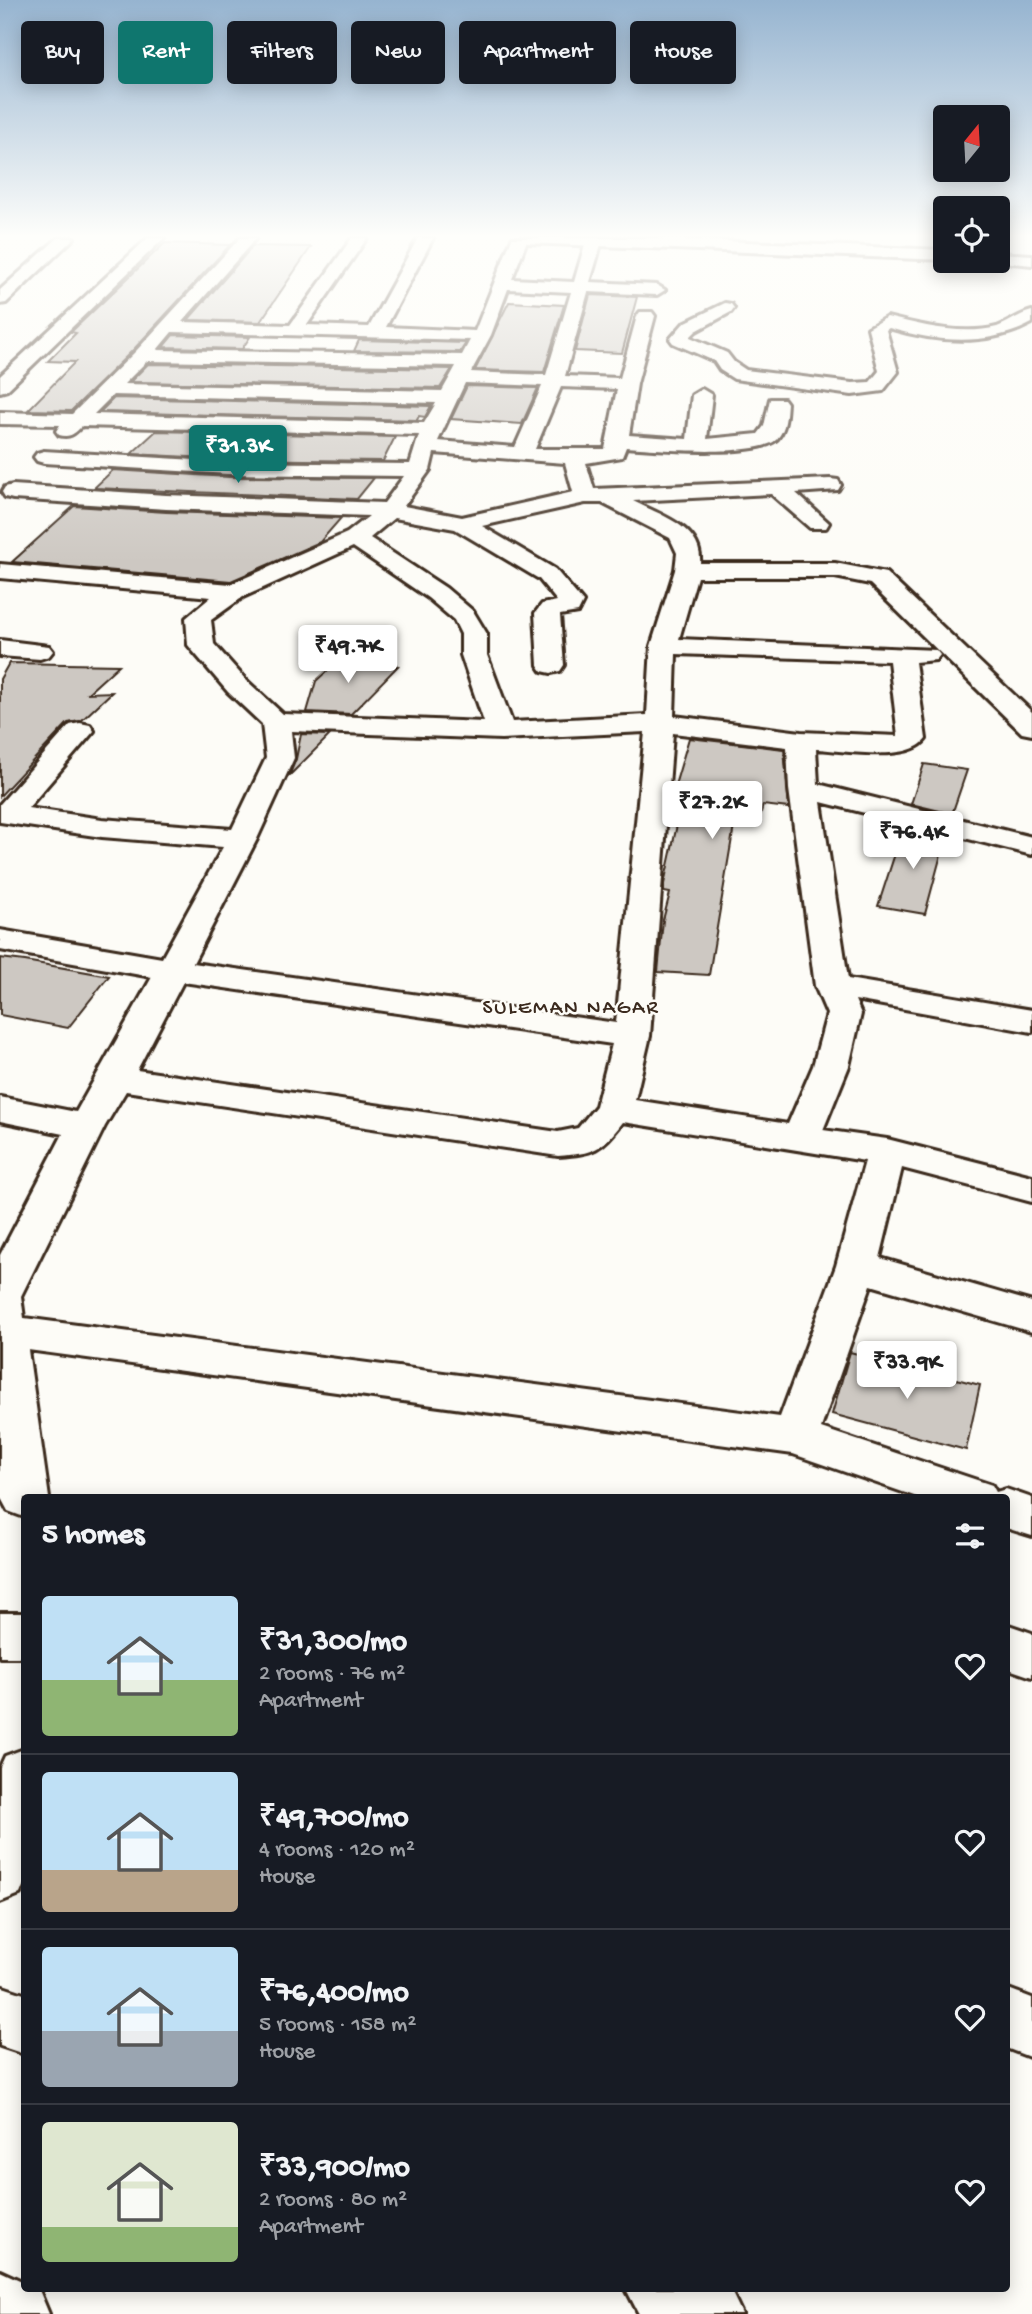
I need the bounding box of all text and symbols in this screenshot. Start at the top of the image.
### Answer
chip: Buy [21,21,104,84]
chip: Rent [118,21,213,84]
chip: Filters [227,21,337,84]
chip: New [351,21,445,84]
chip: Apartment [459,21,616,84]
chip: House [630,21,736,84]
north arrow [933,105,1010,182]
map controls [933,105,1010,273]
button: locate [933,196,1010,273]
pin: ₹31.3K [181,426,295,485]
text: ₹31.3K [205,434,271,461]
pin: ₹49.7K [291,626,405,685]
text: ₹49.7K [314,634,382,661]
pin: ₹27.2K [655,782,769,841]
text: ₹27.2K [678,790,746,817]
pin: ₹76.4K [856,812,970,871]
text: ₹76.4K [879,820,947,847]
district label: SULEMAN NAGAR [482,997,660,1022]
pin: ₹33.9K [850,1342,964,1401]
text: ₹33.9K [873,1350,941,1377]
icon: filters [951,1517,989,1555]
text: 5 homes [42,1519,144,1554]
icon: home [98,1624,182,1708]
text: ₹31,300/mo [259,1626,407,1661]
icon: heart [951,1647,989,1685]
text: 2 rooms · 76 m² [259,1661,405,1688]
text: Apartment [259,1688,363,1715]
icon: home [98,1800,182,1884]
text: ₹49,700/mo [259,1802,409,1837]
icon: heart [951,1823,989,1861]
text: 4 rooms · 120 m² [259,1837,415,1864]
text: House [259,1864,315,1891]
icon: home [98,1975,182,2059]
text: ₹76,400/mo [259,1977,409,2012]
icon: heart [951,1998,989,2036]
text: 5 rooms · 158 m² [259,2012,416,2039]
text: House [259,2039,315,2066]
icon: home [98,2150,182,2234]
text: ₹33,900/mo [259,2152,410,2187]
icon: heart [951,2173,989,2211]
text: 2 rooms · 80 m² [259,2187,407,2214]
text: Apartment [259,2214,363,2241]

